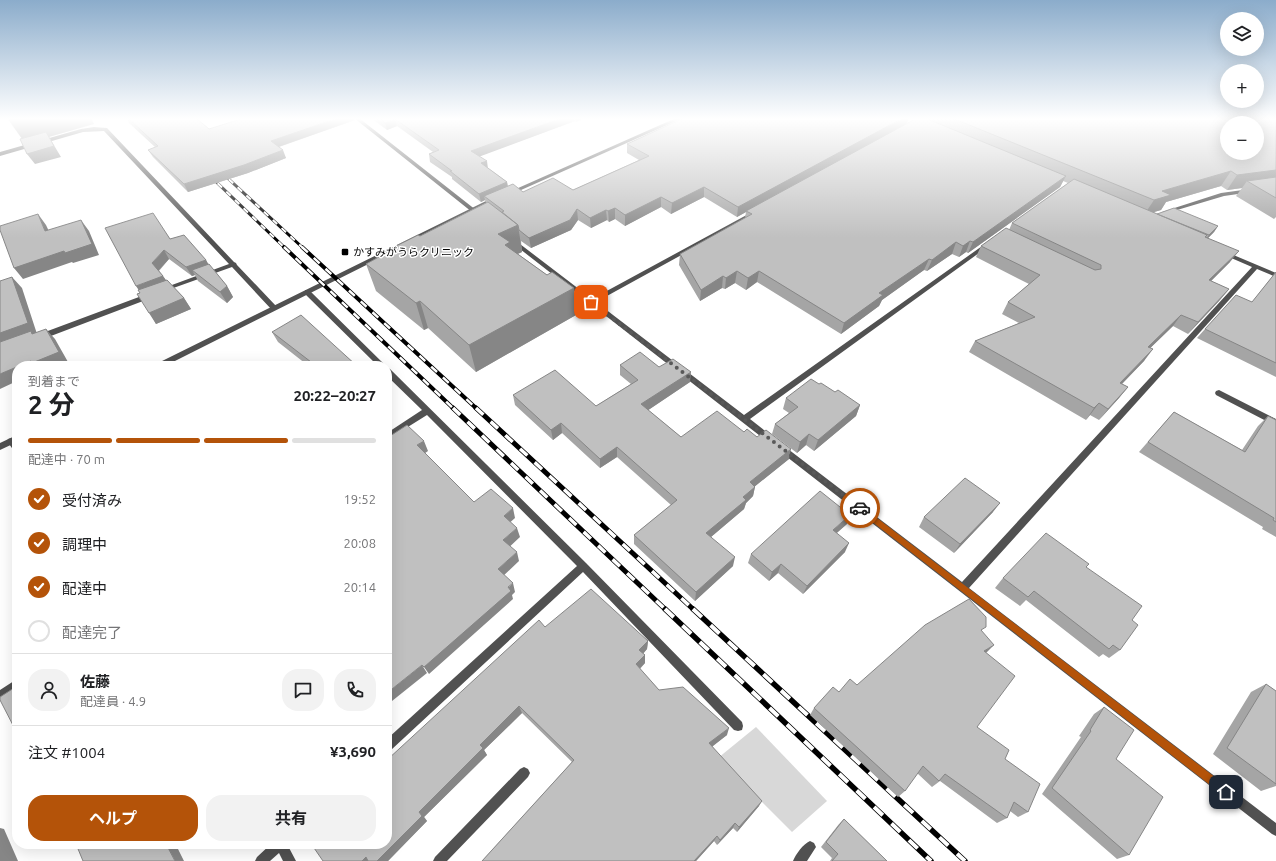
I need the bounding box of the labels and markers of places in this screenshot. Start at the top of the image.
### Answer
place label: かすみがうらクリニック [353,246,474,258]
marker: かすみがうらクリニック [340,247,350,257]
pin [574,285,608,319]
pin [1209,775,1243,809]

